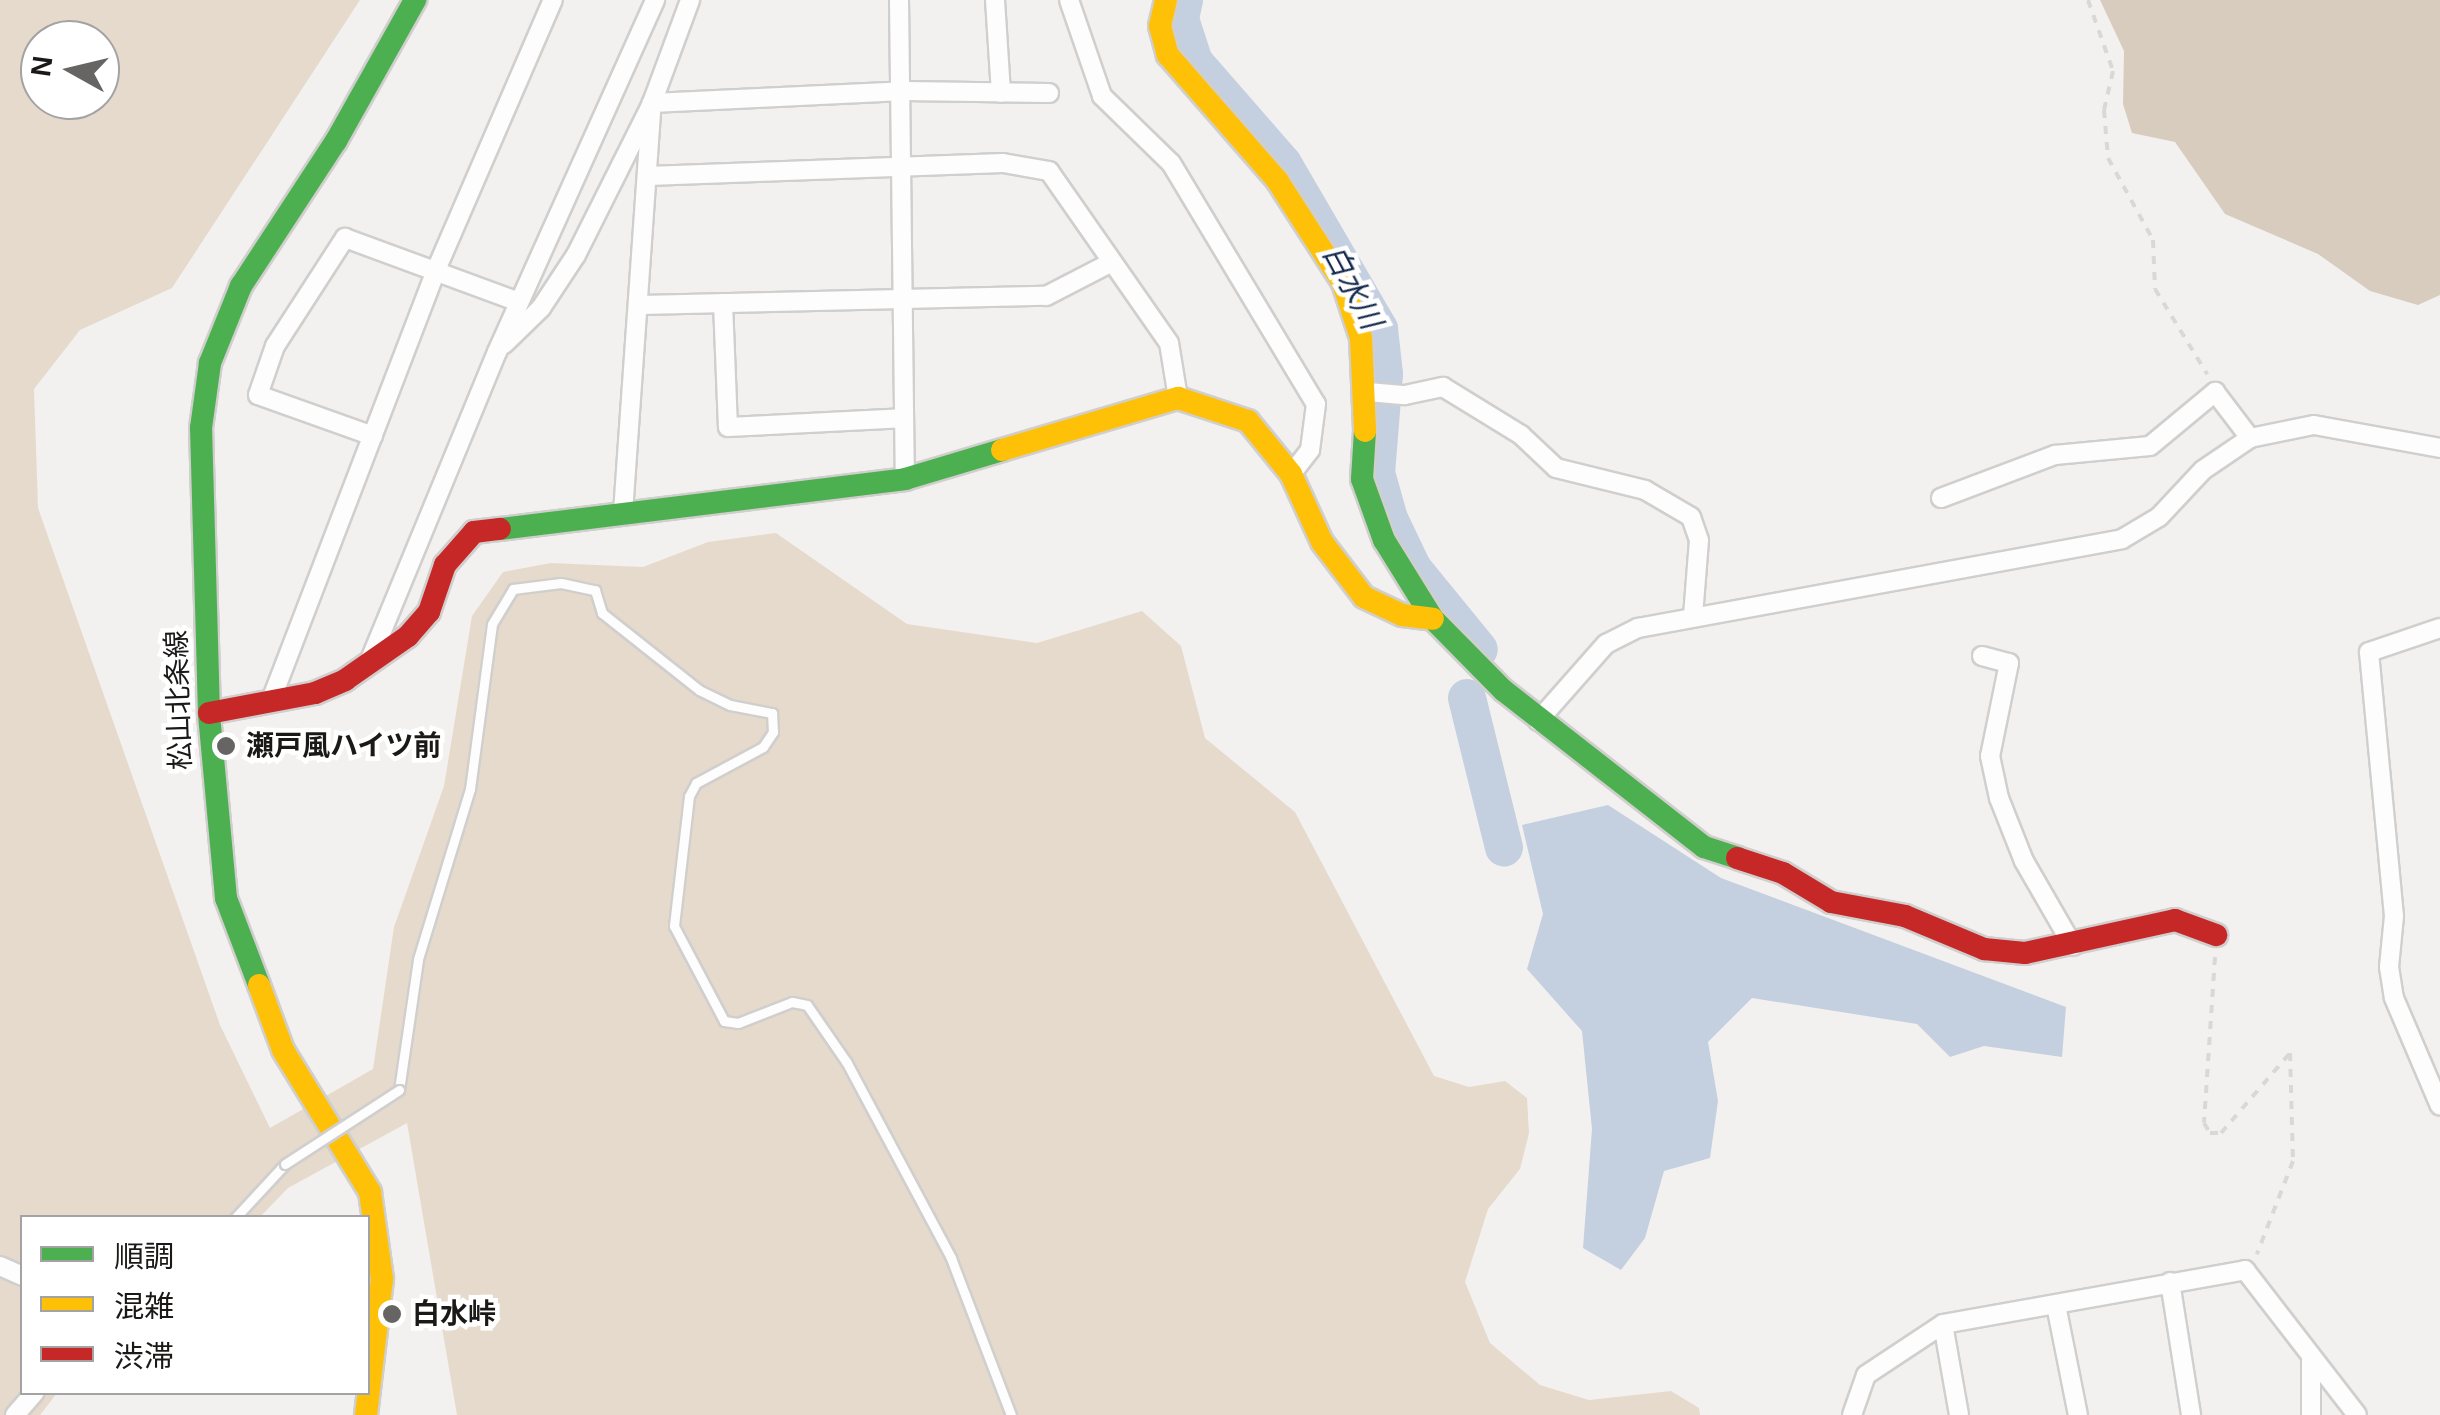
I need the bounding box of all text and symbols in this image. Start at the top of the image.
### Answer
north arrow [20,20,120,120]
text: N [25,54,59,78]
water label: 白水川 [1315,239,1389,335]
street label: 松山北条線 [160,629,198,771]
place label: 瀬戸風ハイツ前 [246,729,442,763]
marker: 瀬戸風ハイツ前 [215,735,237,757]
legend [20,1215,370,1395]
text: 順調 [114,1240,174,1273]
text: 混雑 [114,1290,174,1323]
place label: 白水峠 [412,1297,496,1331]
marker: 白水峠 [381,1303,403,1325]
text: 渋滞 [114,1340,174,1373]

